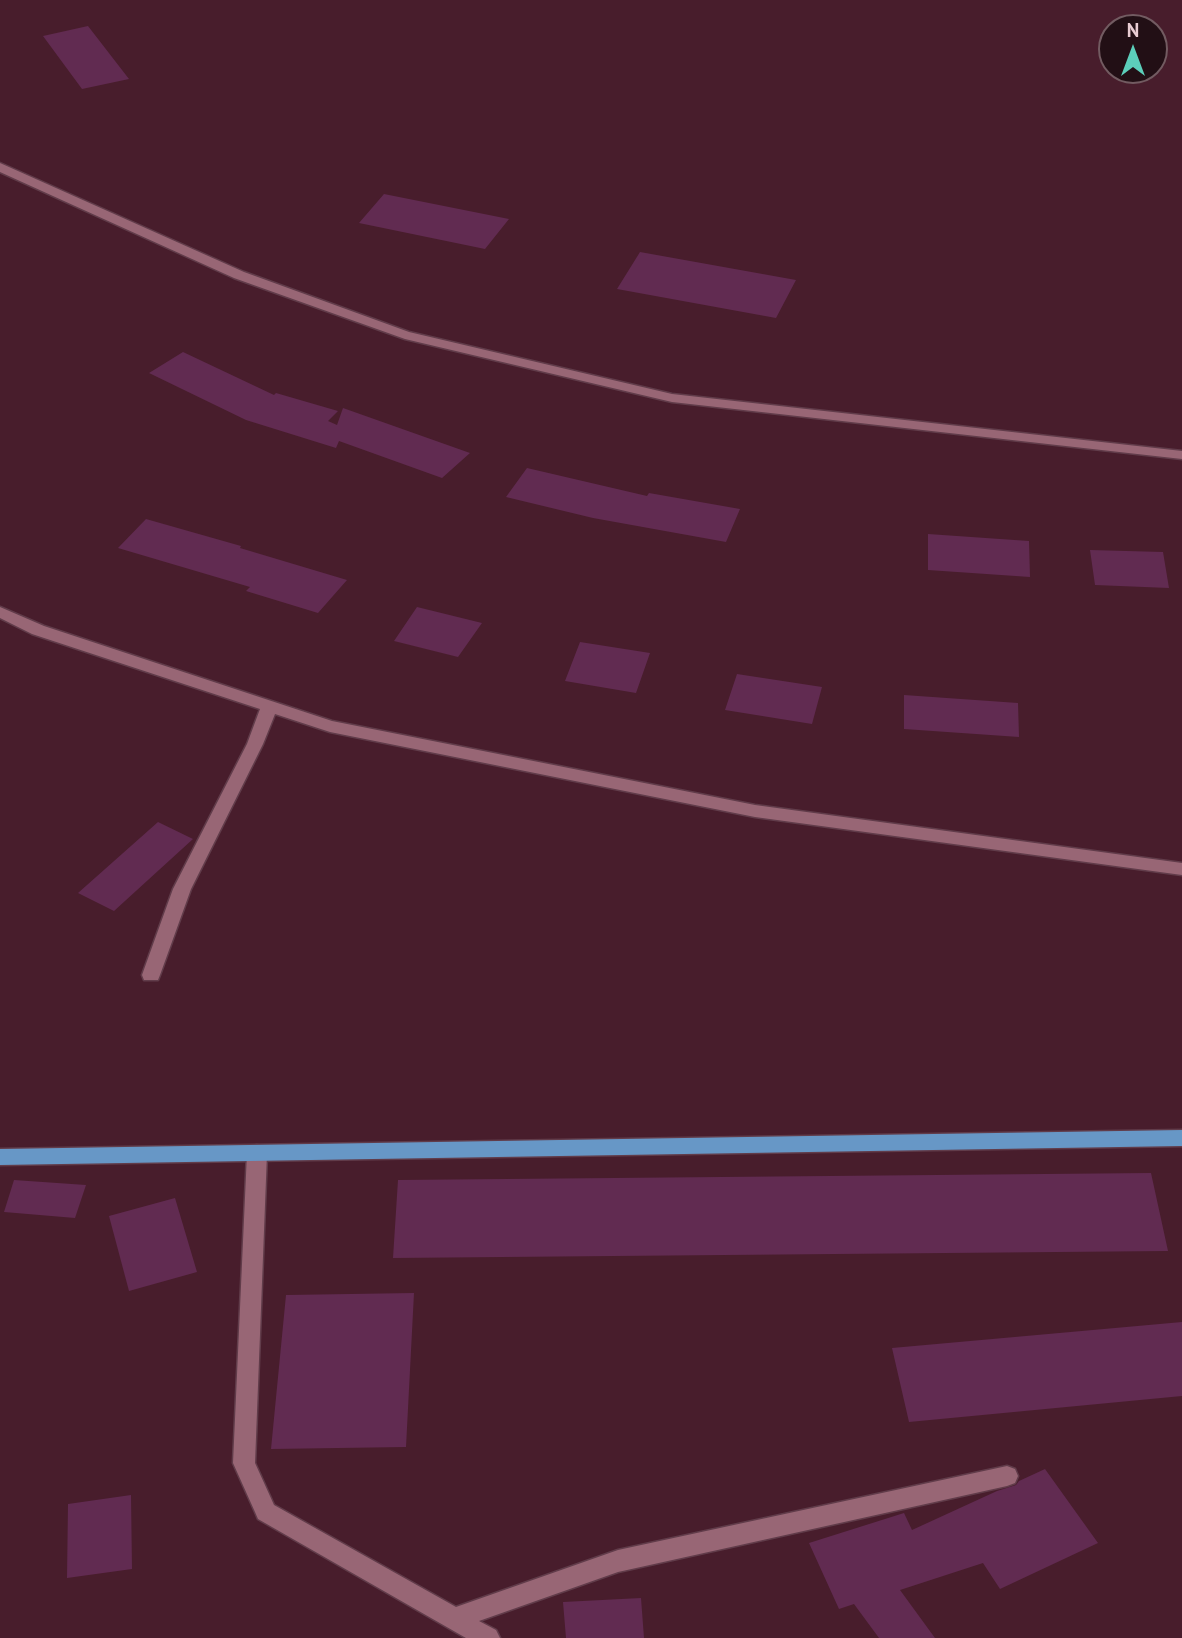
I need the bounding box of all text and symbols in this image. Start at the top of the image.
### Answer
north arrow [1098,14,1168,84]
text: N [1127,18,1139,42]

